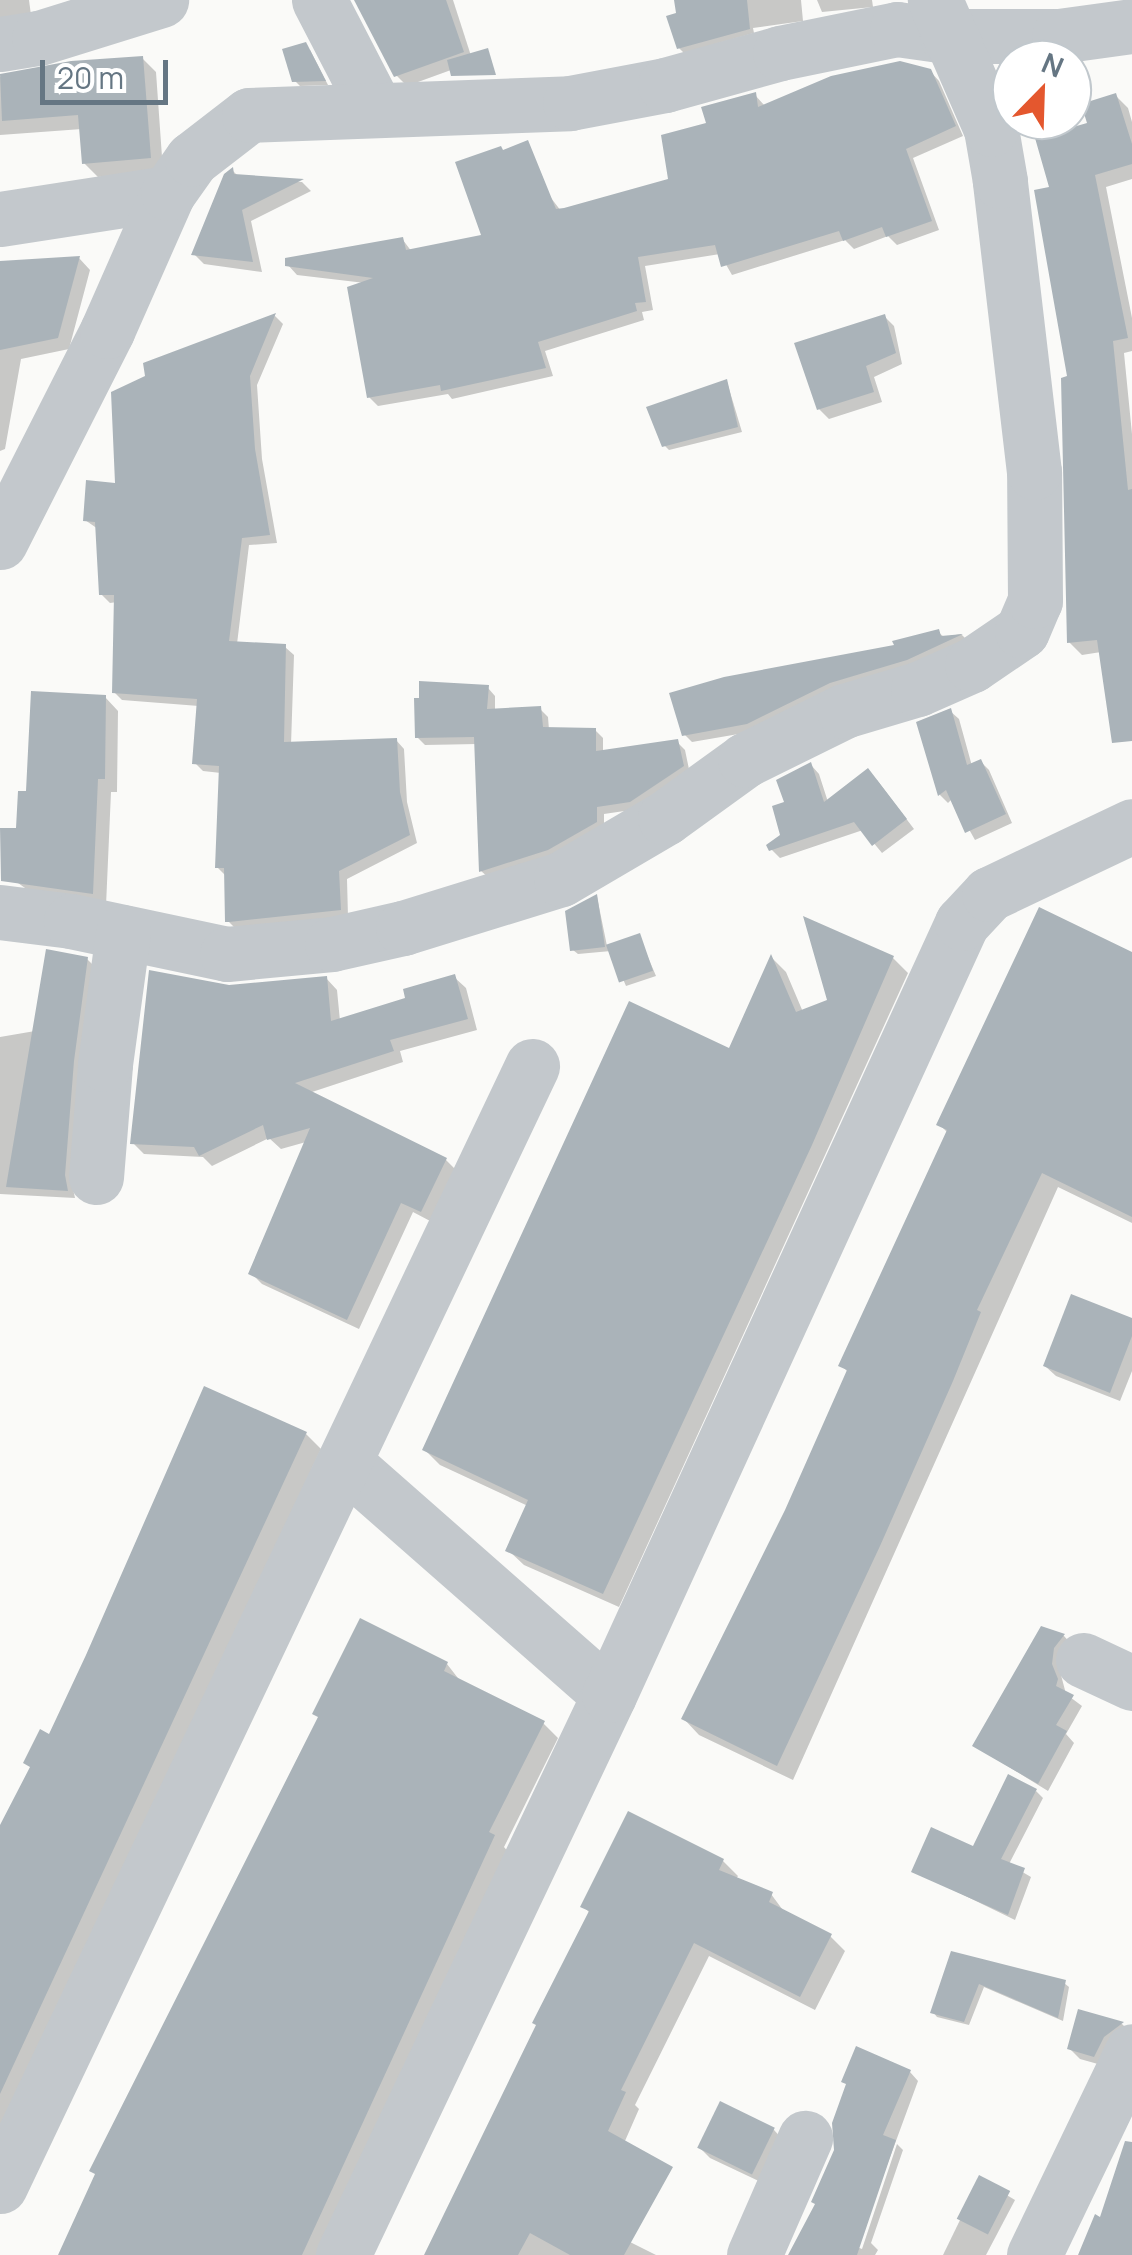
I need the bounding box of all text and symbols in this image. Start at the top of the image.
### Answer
scale bar [45,40,172,102]
north arrow [992,40,1092,140]
text: N [1036,43,1070,86]
text: 20 m [57,57,124,98]

